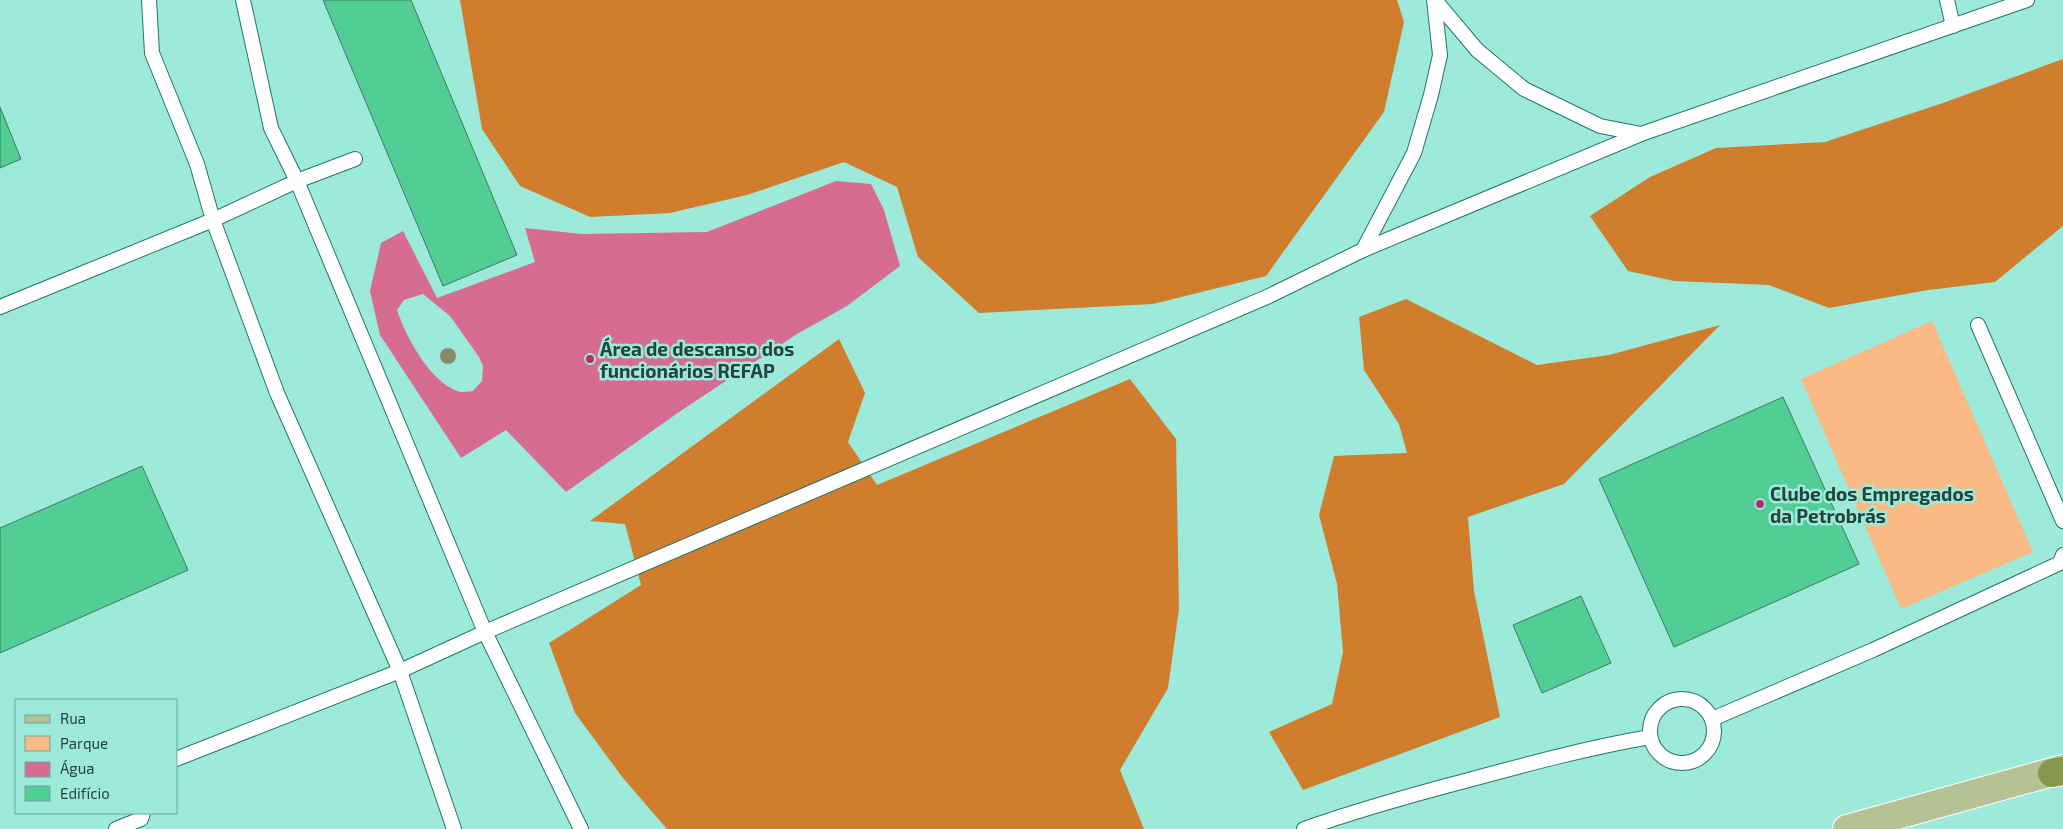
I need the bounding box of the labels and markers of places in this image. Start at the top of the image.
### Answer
place label: Área de descanso dos funcionários REFAP [600,337,794,382]
marker: Área de descanso dos funcionários REFAP [584,353,596,365]
place label: Clube dos Empregados da Petrobrás [1770,482,1974,527]
marker: Clube dos Empregados da Petrobrás [1754,498,1766,510]

